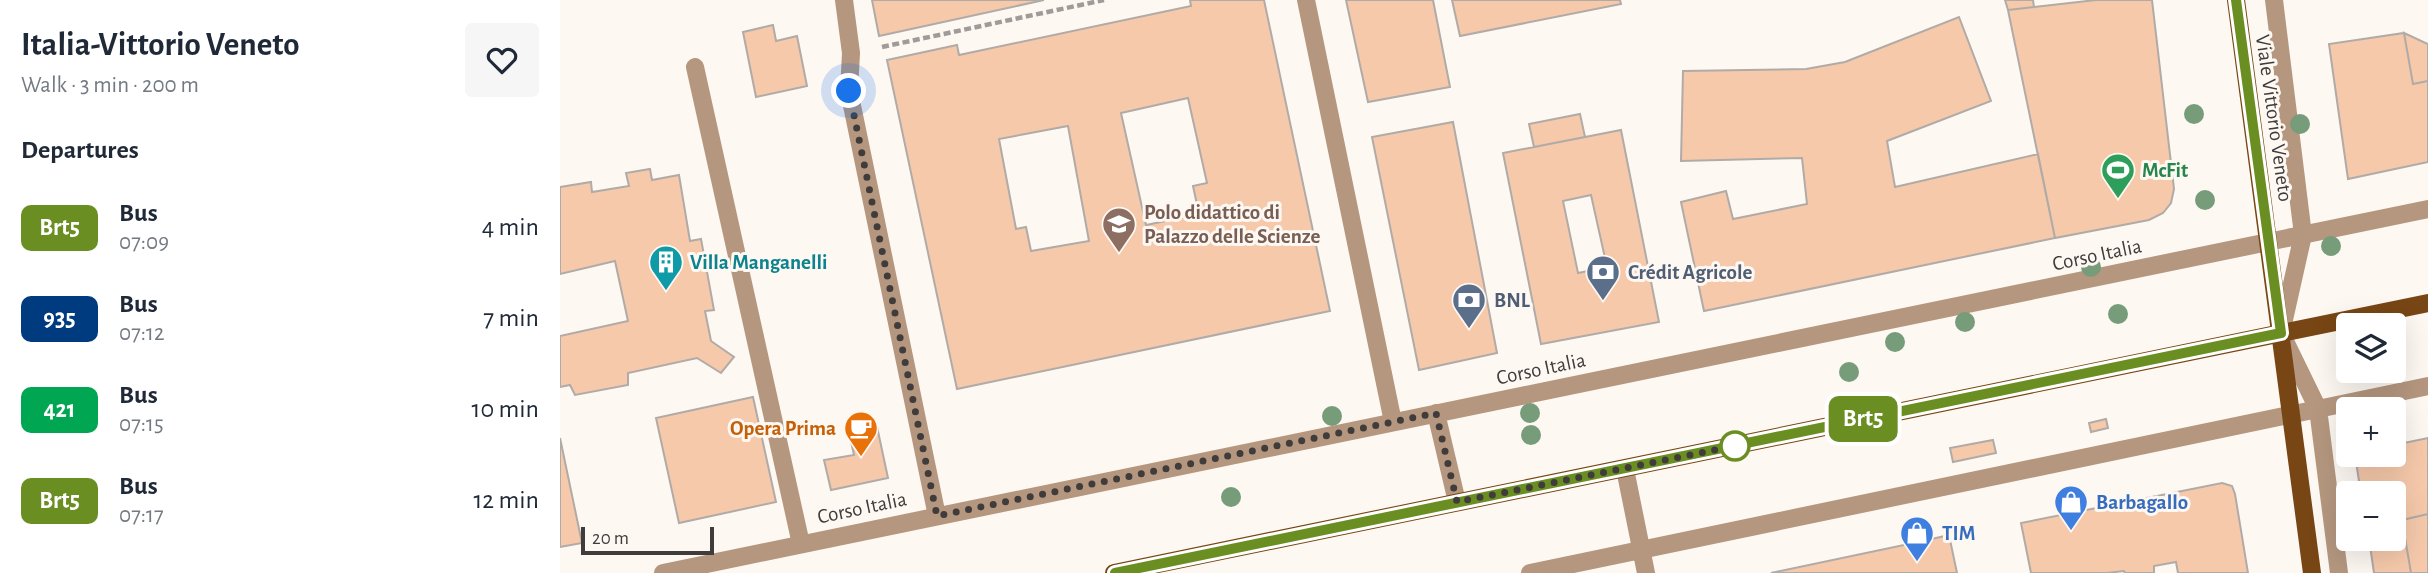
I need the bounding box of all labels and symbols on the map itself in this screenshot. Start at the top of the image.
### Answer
street label: Viale Vittorio Veneto [2252,33,2296,203]
your location [831,73,866,108]
sports icon: McFit [2099,151,2137,200]
place label: McFit [2142,160,2188,181]
place label: Polo didattico di Palazzo delle Scienze [1144,202,1321,247]
school or university icon: Polo didattico di Palazzo delle Scienze [1100,205,1138,254]
street label: Corso Italia [2050,235,2144,275]
building icon: Villa Manganelli [647,243,685,292]
place label: Villa Manganelli [690,252,827,273]
bank icon: Crédit Agricole [1584,253,1622,302]
place label: Crédit Agricole [1628,262,1752,283]
bank icon: BNL [1450,281,1488,330]
place label: BNL [1494,290,1531,311]
street label: Corso Italia [1494,349,1588,389]
line badge: Brt5 [1814,396,1912,442]
cafe icon: Opera Prima [842,409,880,458]
place label: Opera Prima [730,418,836,439]
unlabelled marker [1720,431,1750,461]
shop icon: Barbagallo [2052,483,2090,532]
street label: Corso Italia [815,488,909,528]
place label: Barbagallo [2096,492,2188,513]
shop icon: TIM [1898,514,1936,563]
place label: TIM [1942,523,1975,544]
scale bar [581,524,714,556]

